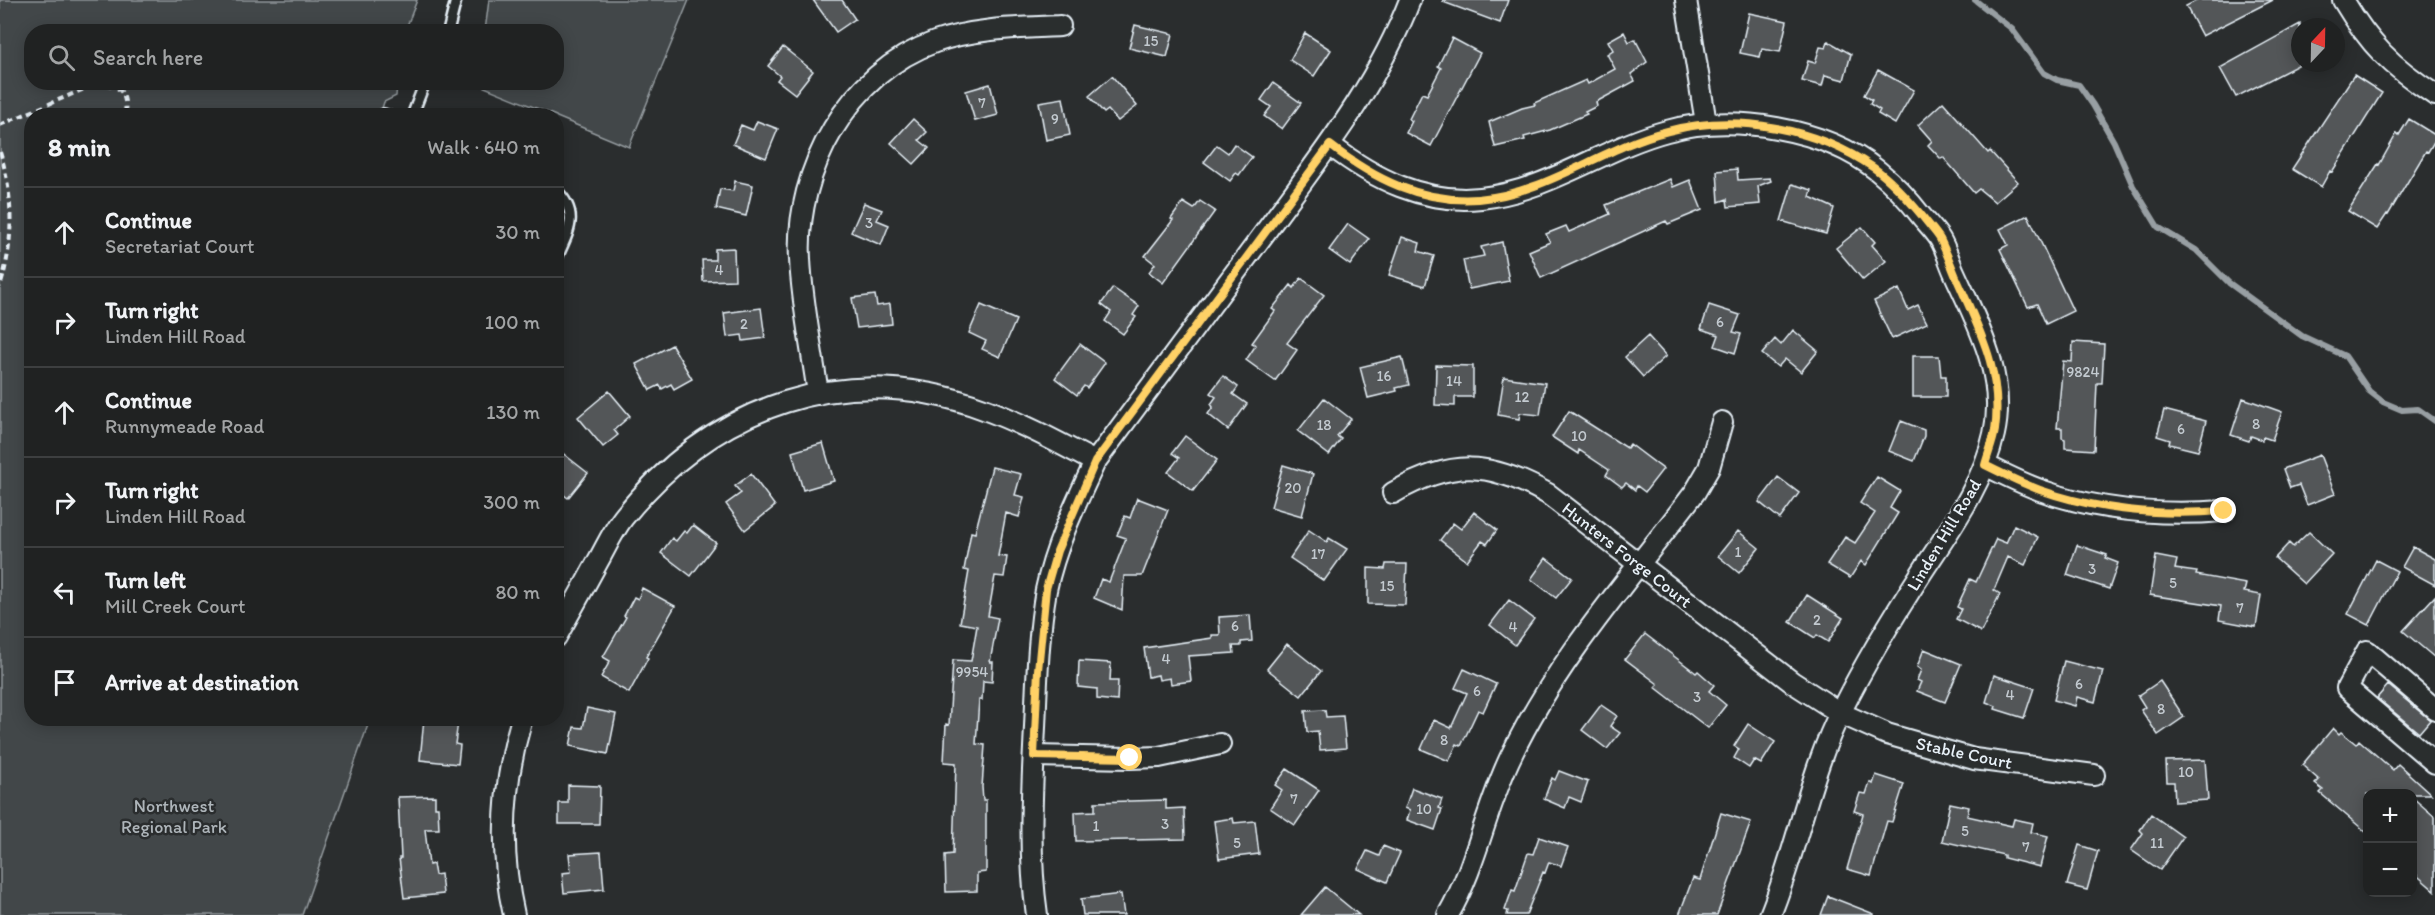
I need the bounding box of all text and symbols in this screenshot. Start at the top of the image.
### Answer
north arrow [2291,18,2345,72]
search box [24,24,564,90]
house number: 15 [1144,32,1159,50]
icon: search [45,41,78,74]
text: Search here [93,44,203,71]
house number: 7 [978,94,986,112]
house number: 9 [1051,110,1059,128]
text: 8 min [48,131,110,163]
text: Walk · 640 m [427,135,540,159]
text: Continue [105,207,192,234]
house number: 3 [865,214,873,232]
icon: ahead [48,216,81,249]
text: 30 m [495,220,540,244]
text: Secretariat Court [105,234,255,258]
house number: 4 [714,261,724,279]
text: Turn right [105,297,199,324]
icon: right [48,306,81,339]
text: 100 m [485,310,540,334]
house number: 6 [1716,313,1724,331]
house number: 2 [740,315,748,333]
text: Linden Hill Road [105,324,246,348]
house number: 9824 [2067,363,2099,381]
house number: 16 [1377,367,1392,385]
house number: 14 [1446,372,1462,390]
text: Continue [105,387,192,414]
house number: 12 [1515,388,1530,406]
icon: ahead [48,396,81,429]
text: 130 m [486,400,540,424]
text: Runnymeade Road [105,414,265,438]
house number: 8 [2252,415,2260,433]
house number: 18 [1316,416,1332,434]
house number: 6 [2177,420,2185,438]
house number: 10 [1571,427,1587,445]
street label: Linden Hill Road [1902,475,1986,595]
text: Turn right [105,477,199,504]
house number: 20 [1284,479,1302,497]
icon: right [48,486,81,519]
text: 300 m [483,490,540,514]
street label: Hunters Forge Court [1558,497,1697,613]
route end [2210,497,2236,523]
text: Linden Hill Road [105,504,246,528]
house number: 1 [1735,543,1742,561]
house number: 17 [1311,545,1326,563]
house number: 3 [2088,560,2096,578]
text: Turn left [105,567,186,594]
house number: 5 [2169,574,2177,592]
icon: left [48,576,81,609]
house number: 15 [1380,577,1395,595]
text: 80 m [495,580,540,604]
text: Mill Creek Court [105,594,246,618]
house number: 7 [2236,599,2244,617]
house number: 2 [1813,611,1821,629]
house number: 6 [1231,617,1239,635]
house number: 4 [1508,618,1518,636]
house number: 4 [1161,650,1171,668]
house number: 9954 [956,663,988,681]
icon: arrive [48,666,81,699]
text: Arrive at destination [105,669,299,696]
house number: 6 [2075,675,2083,693]
house number: 6 [1473,682,1481,700]
house number: 4 [2005,686,2015,704]
house number: 3 [1693,688,1701,706]
house number: 8 [2157,700,2165,718]
house number: 8 [1440,731,1448,749]
street label: Stable Court [1914,732,2014,774]
route start [1116,744,1142,770]
house number: 10 [2178,763,2194,781]
map controls [2363,789,2417,897]
button: + [2363,789,2417,843]
house number: 7 [1290,790,1298,808]
park label: Northwest Regional Park [121,795,227,838]
house number: 10 [1416,800,1432,818]
house number: 3 [1161,815,1169,833]
house number: 1 [1093,817,1100,835]
house number: 5 [1961,822,1969,840]
house number: 5 [1233,834,1241,852]
house number: 11 [2150,834,2164,852]
house number: 7 [2022,838,2030,856]
button: − [2363,843,2417,897]

